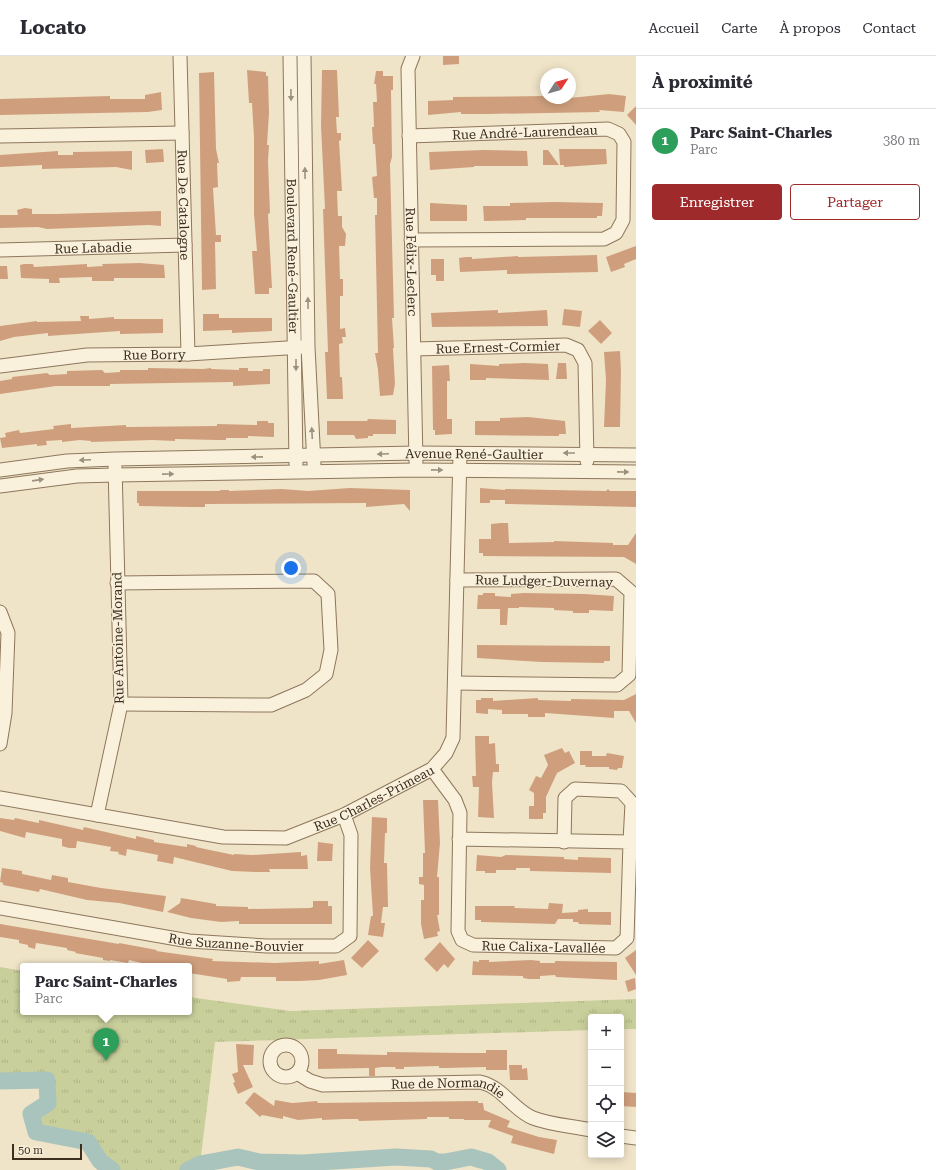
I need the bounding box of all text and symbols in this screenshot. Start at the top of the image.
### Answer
text: Locato [20,16,86,39]
text: Accueil [648,20,699,36]
text: Carte [721,20,758,36]
text: À propos [780,20,841,36]
text: Contact [863,20,916,36]
north arrow [540,68,576,104]
text: À proximité [652,72,753,92]
one-way arrow [288,89,294,102]
street label: Rue André-Laurendeau [452,122,598,142]
text: Parc Saint-Charles [690,124,832,142]
text: 1 [661,133,669,148]
text: 380 m [883,133,920,148]
text: Parc [690,142,718,157]
street label: Rue De Catalogne [175,149,193,261]
one-way arrow [302,166,308,179]
street label: Boulevard René-Gaultier [284,178,302,334]
button: Enregistrer [652,184,782,220]
button: Partager [790,184,920,220]
street label: Rue Félix-Leclerc [403,207,421,317]
street label: Rue Labadie [54,239,132,256]
one-way arrow [304,297,311,309]
street label: Rue Ernest-Cormier [436,338,561,356]
street label: Rue Borry [123,347,186,362]
one-way arrow [293,359,299,372]
one-way arrow [309,427,316,439]
street label: Avenue René-Gaultier [405,445,544,462]
one-way arrow [562,450,575,456]
one-way arrow [376,451,389,457]
one-way arrow [250,454,263,460]
one-way arrow [78,457,91,463]
one-way arrow [431,467,444,473]
one-way arrow [617,468,629,475]
one-way arrow [162,471,175,477]
one-way arrow [32,477,45,483]
your location [281,558,301,578]
street label: Rue Antoine-Morand [109,571,127,704]
street label: Rue Ludger-Duvernay [475,572,613,590]
street label: Rue Charles-Primeau [311,762,437,834]
street label: Rue Suzanne-Bouvier [167,930,304,954]
street label: Rue Calixa-Lavallée [481,938,606,955]
popup [20,963,192,1015]
text: Parc Saint-Charles [35,973,177,991]
text: Parc [35,991,62,1006]
map controls [588,1014,624,1158]
button: + [588,1014,624,1050]
pin: 1 [93,1028,119,1061]
button: − [588,1050,624,1086]
street label: Rue de Normandie [391,1075,509,1101]
button: locate [588,1086,624,1122]
button: layers [588,1122,624,1158]
scale bar [12,1142,82,1161]
text: 50 m [18,1144,43,1157]

